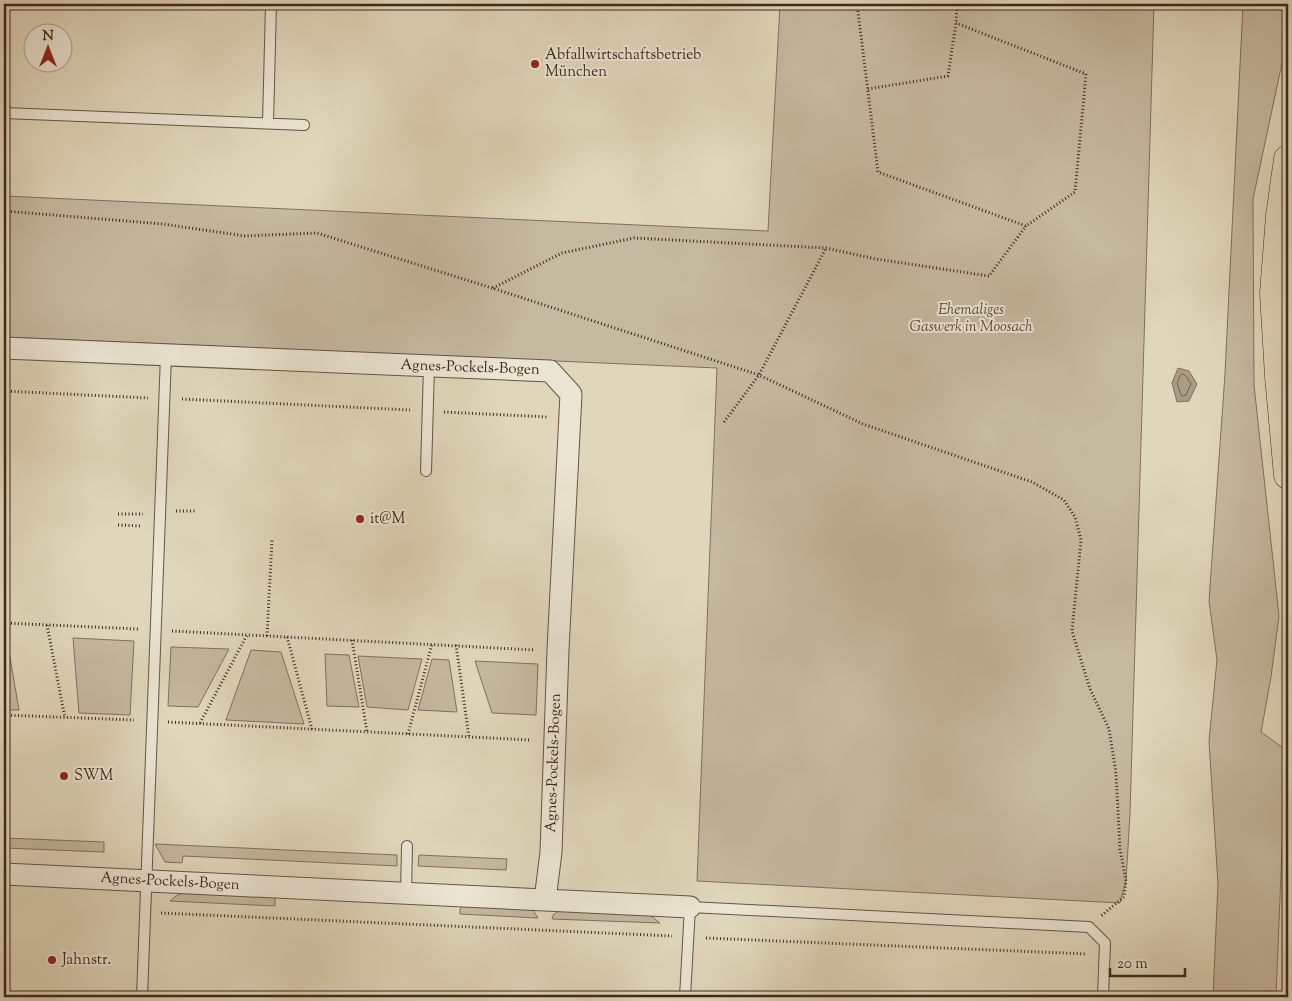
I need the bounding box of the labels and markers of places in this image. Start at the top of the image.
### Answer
place label: Abfallwirtschaftsbetrieb München [545,45,701,83]
marker: Abfallwirtschaftsbetrieb München [529,58,541,70]
place label: it@M [370,509,405,530]
marker: it@M [354,513,366,525]
place label: SWM [74,766,113,787]
marker: SWM [58,770,70,782]
place label: Jahnstr. [61,950,111,971]
marker: Jahnstr. [46,954,58,966]

